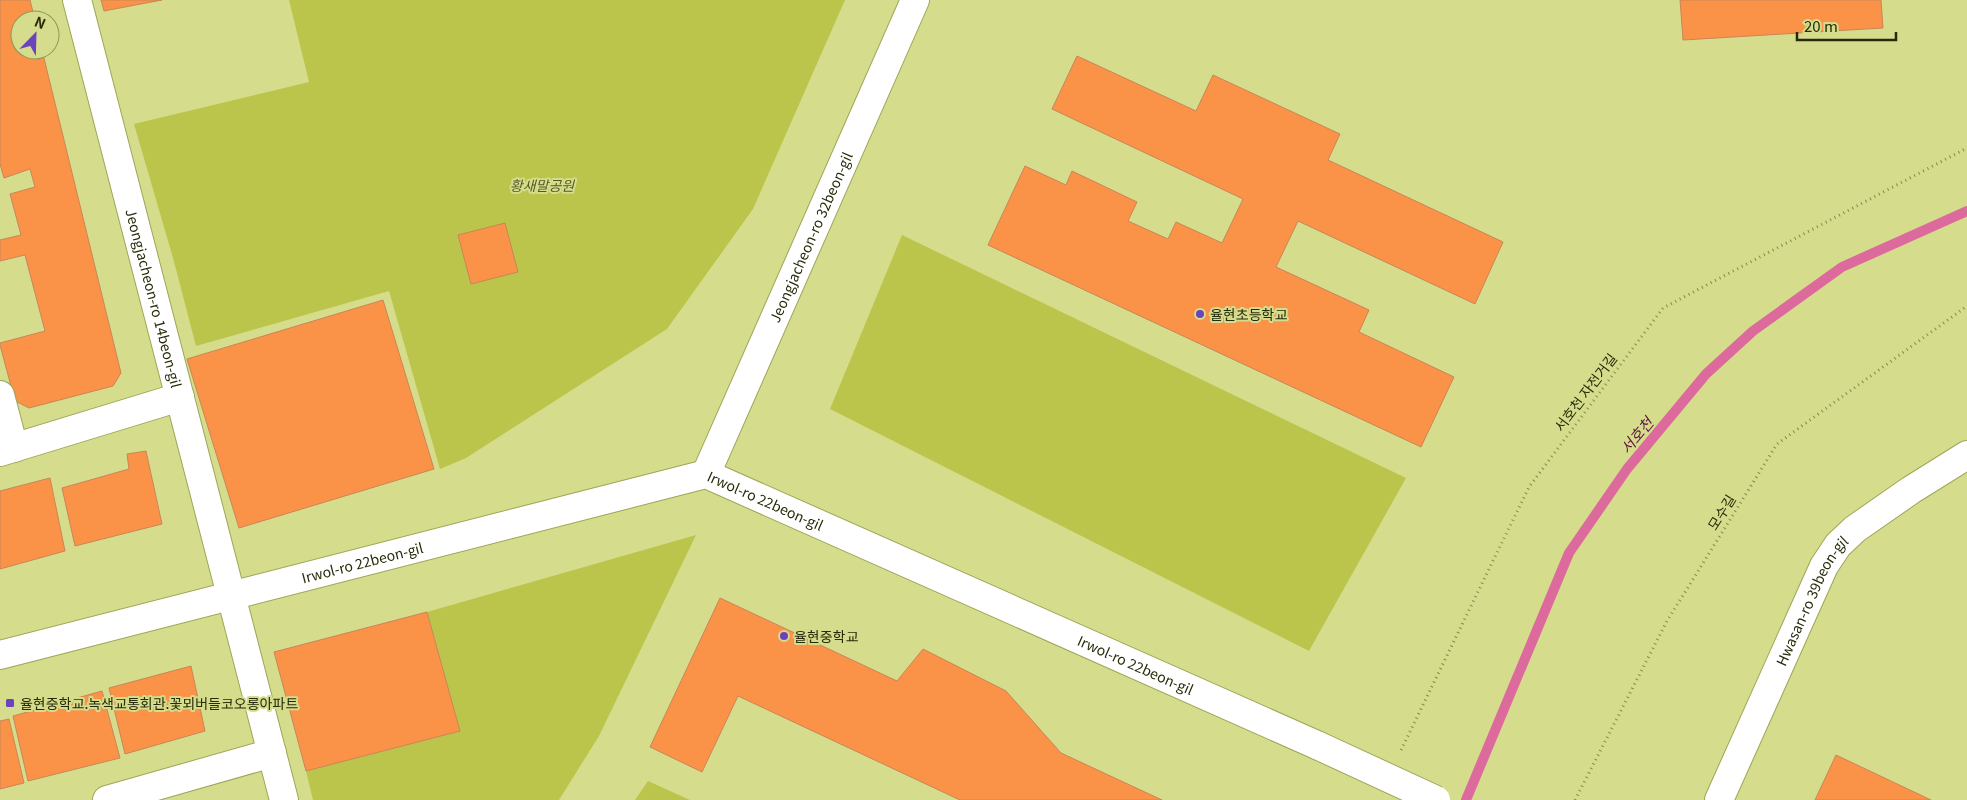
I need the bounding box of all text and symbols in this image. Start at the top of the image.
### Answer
north arrow [10,10,60,60]
scale bar [1797,10,1896,42]
text: N [32,11,49,33]
text: 20 m [1804,15,1838,36]
street label: Jeongjacheon-ro 32beon-gil [764,149,857,325]
park label: 황새말공원 [510,175,575,195]
street label: Jeongjacheon-ro 14beon-gil [121,206,187,390]
place label: 율현초등학교 [1210,304,1287,324]
marker: 율현초등학교 [1194,308,1206,320]
street label: 서호천 자전거길 [1549,349,1621,435]
water label: 서호천 [1615,411,1659,458]
street label: Irwol-ro 22beon-gil [704,466,827,535]
street label: 모수길 [1702,490,1740,534]
street label: Hwasan-ro 39beon-gil [1771,531,1852,669]
street label: Irwol-ro 22beon-gil [299,537,425,587]
place label: 율현중학교 [794,626,859,646]
marker: 율현중학교 [778,630,790,642]
street label: Irwol-ro 22beon-gil [1075,630,1197,699]
place label: 율현중학교.녹색교통회관.꽃뫼버들코오롱아파트 [20,693,298,713]
marker: 율현중학교.녹색교통회관.꽃뫼버들코오롱아파트 [4,697,16,709]

